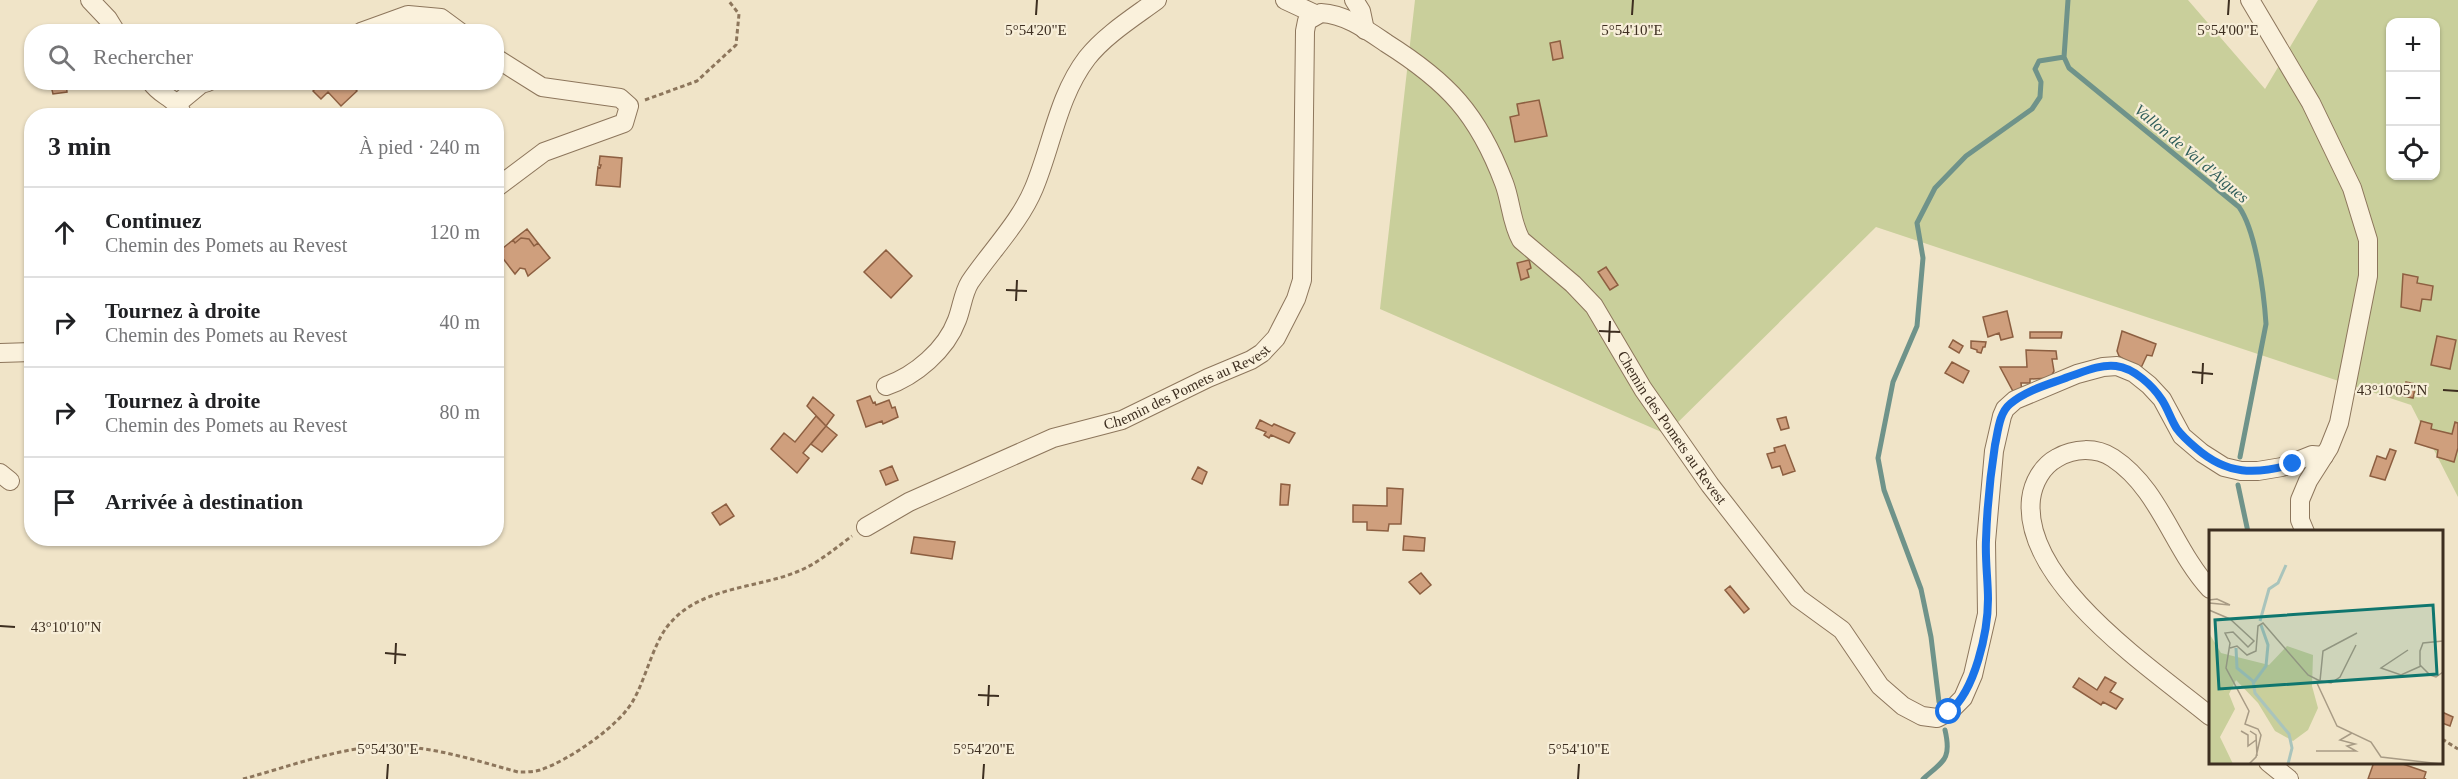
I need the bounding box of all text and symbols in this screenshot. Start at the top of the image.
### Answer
map controls [2386,18,2440,180]
button: + [2386,18,2440,72]
text: 5°54'20"E [1005,22,1067,38]
text: 5°54'10"E [1601,22,1663,38]
text: 5°54'00"E [2197,22,2259,38]
search box [24,24,504,90]
icon: search [45,41,78,74]
text: Rechercher [93,44,193,69]
button: − [2386,72,2440,126]
water label: Vallon de Val d'Aigues [2131,101,2252,207]
button: locate [2386,126,2440,180]
text: 3 min [48,132,111,161]
text: À pied · 240 m [359,136,480,158]
text: Continuez [105,208,202,233]
icon: ahead [48,216,81,249]
text: 120 m [429,221,480,243]
text: Chemin des Pomets au Revest [105,234,347,256]
text: Tournez à droite [105,298,260,323]
icon: right [48,306,81,339]
text: 40 m [439,311,480,333]
text: Chemin des Pomets au Revest [105,324,347,346]
street label: Chemin des Pomets au Revest [1102,341,1274,432]
street label: Chemin des Pomets au Revest [1614,348,1730,508]
text: 43°10'05"N [2357,382,2427,398]
text: Tournez à droite [105,388,260,413]
icon: right [48,396,81,429]
text: 80 m [439,401,480,423]
text: Chemin des Pomets au Revest [105,414,347,436]
route end [2279,450,2305,476]
icon: arrive [48,486,81,519]
text: Arrivée à destination [105,489,303,514]
inset map [2209,530,2443,764]
text: 43°10'10"N [31,619,101,635]
route start [1935,698,1961,724]
text: 5°54'30"E [357,741,419,757]
text: 5°54'20"E [953,741,1015,757]
text: 5°54'10"E [1548,741,1610,757]

